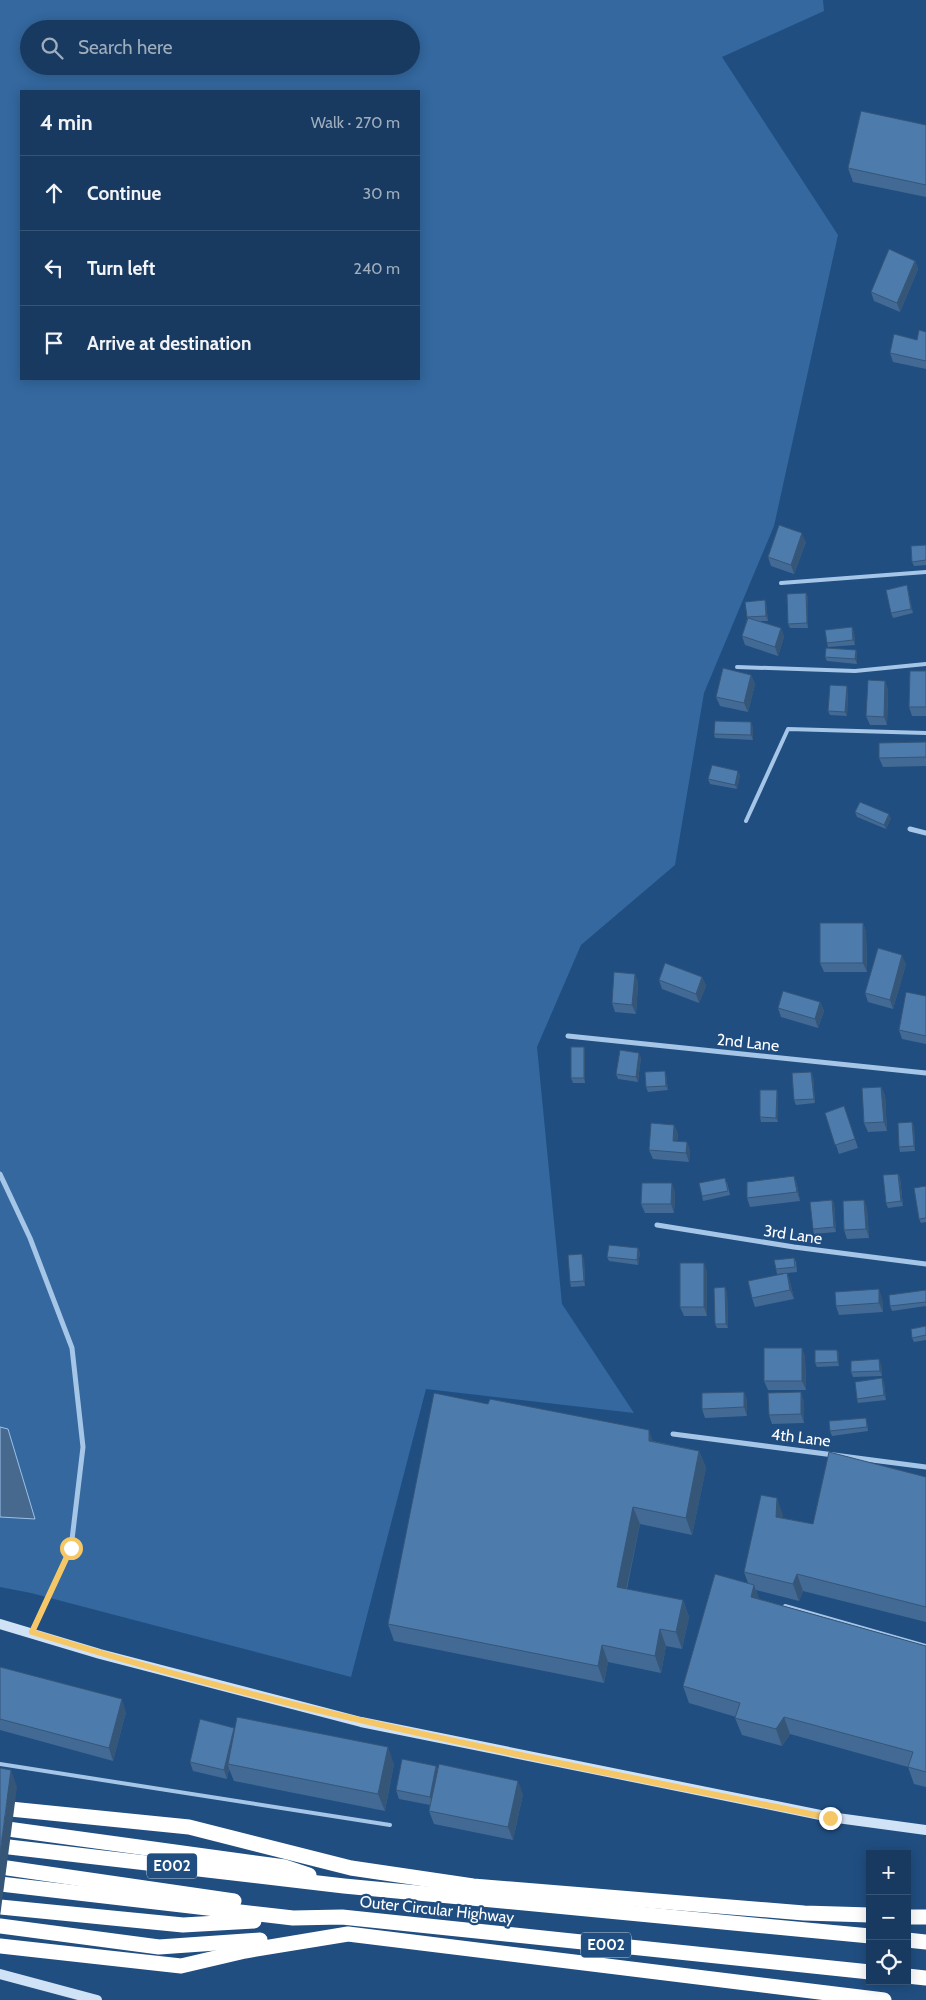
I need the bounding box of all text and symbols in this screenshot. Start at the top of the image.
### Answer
search box [20,20,420,75]
icon: search [38,34,66,62]
text: Search here [78,36,172,59]
text: 4 min [40,110,93,135]
text: Walk · 270 m [311,113,400,132]
icon: ahead [40,179,68,207]
text: Continue [87,182,161,205]
text: 30 m [363,184,400,203]
icon: left [40,254,68,282]
text: Turn left [87,257,155,280]
text: 240 m [354,259,400,278]
icon: arrive [40,329,68,357]
text: Arrive at destination [87,332,251,355]
street label: 2nd Lane [716,1030,780,1055]
street label: 3rd Lane [762,1221,823,1248]
street label: 4th Lane [770,1424,832,1451]
route start [60,1537,83,1560]
route end [819,1807,842,1830]
map controls [866,1850,911,1985]
button: + [866,1850,911,1895]
road number: E002 [147,1854,197,1878]
street label: Outer Circular Highway [359,1892,515,1927]
button: − [866,1895,911,1940]
road number: E002 [581,1932,631,1958]
button: locate [866,1940,911,1985]

